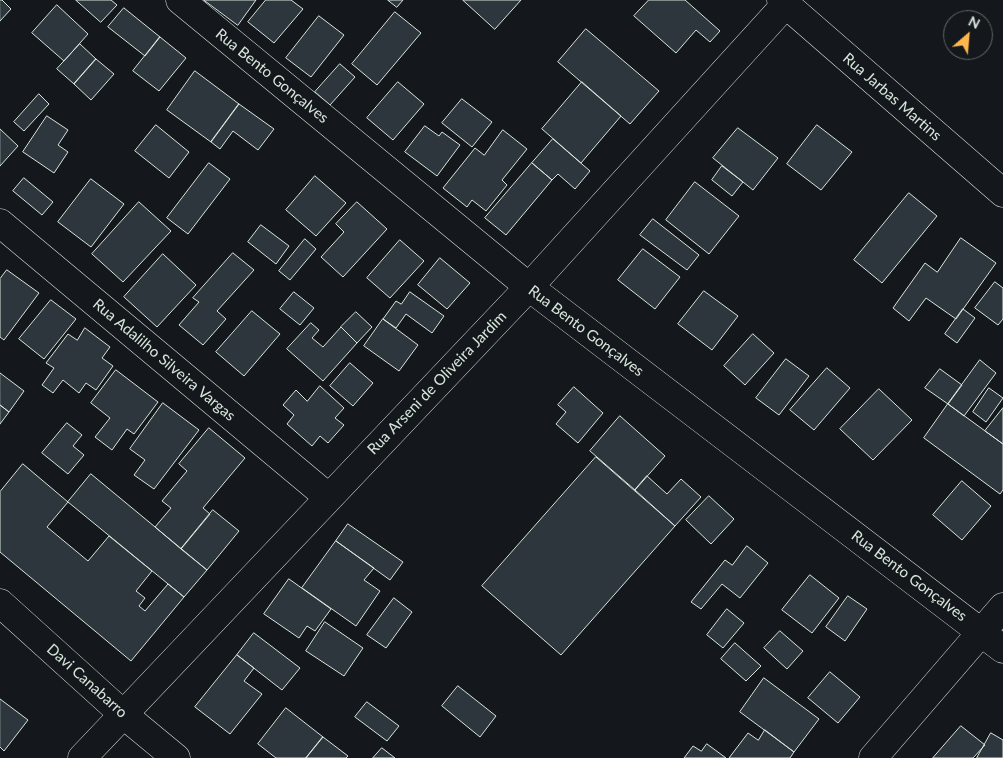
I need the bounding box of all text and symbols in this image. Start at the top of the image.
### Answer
north arrow [943,10,993,60]
text: N [966,12,983,32]
street label: Rua Bento Gonçalves [212,25,332,127]
street label: Rua Jarbas Martins [839,49,945,145]
street label: Rua Bento Gonçalves [525,282,647,380]
street label: Rua Adalilho Silveira Vargas [89,295,239,425]
street label: Rua Arseni de Oliveira Jardim [364,308,510,458]
street label: Rua Bento Gonçalves [848,527,970,625]
street label: Davi Canabarro [43,640,131,722]

